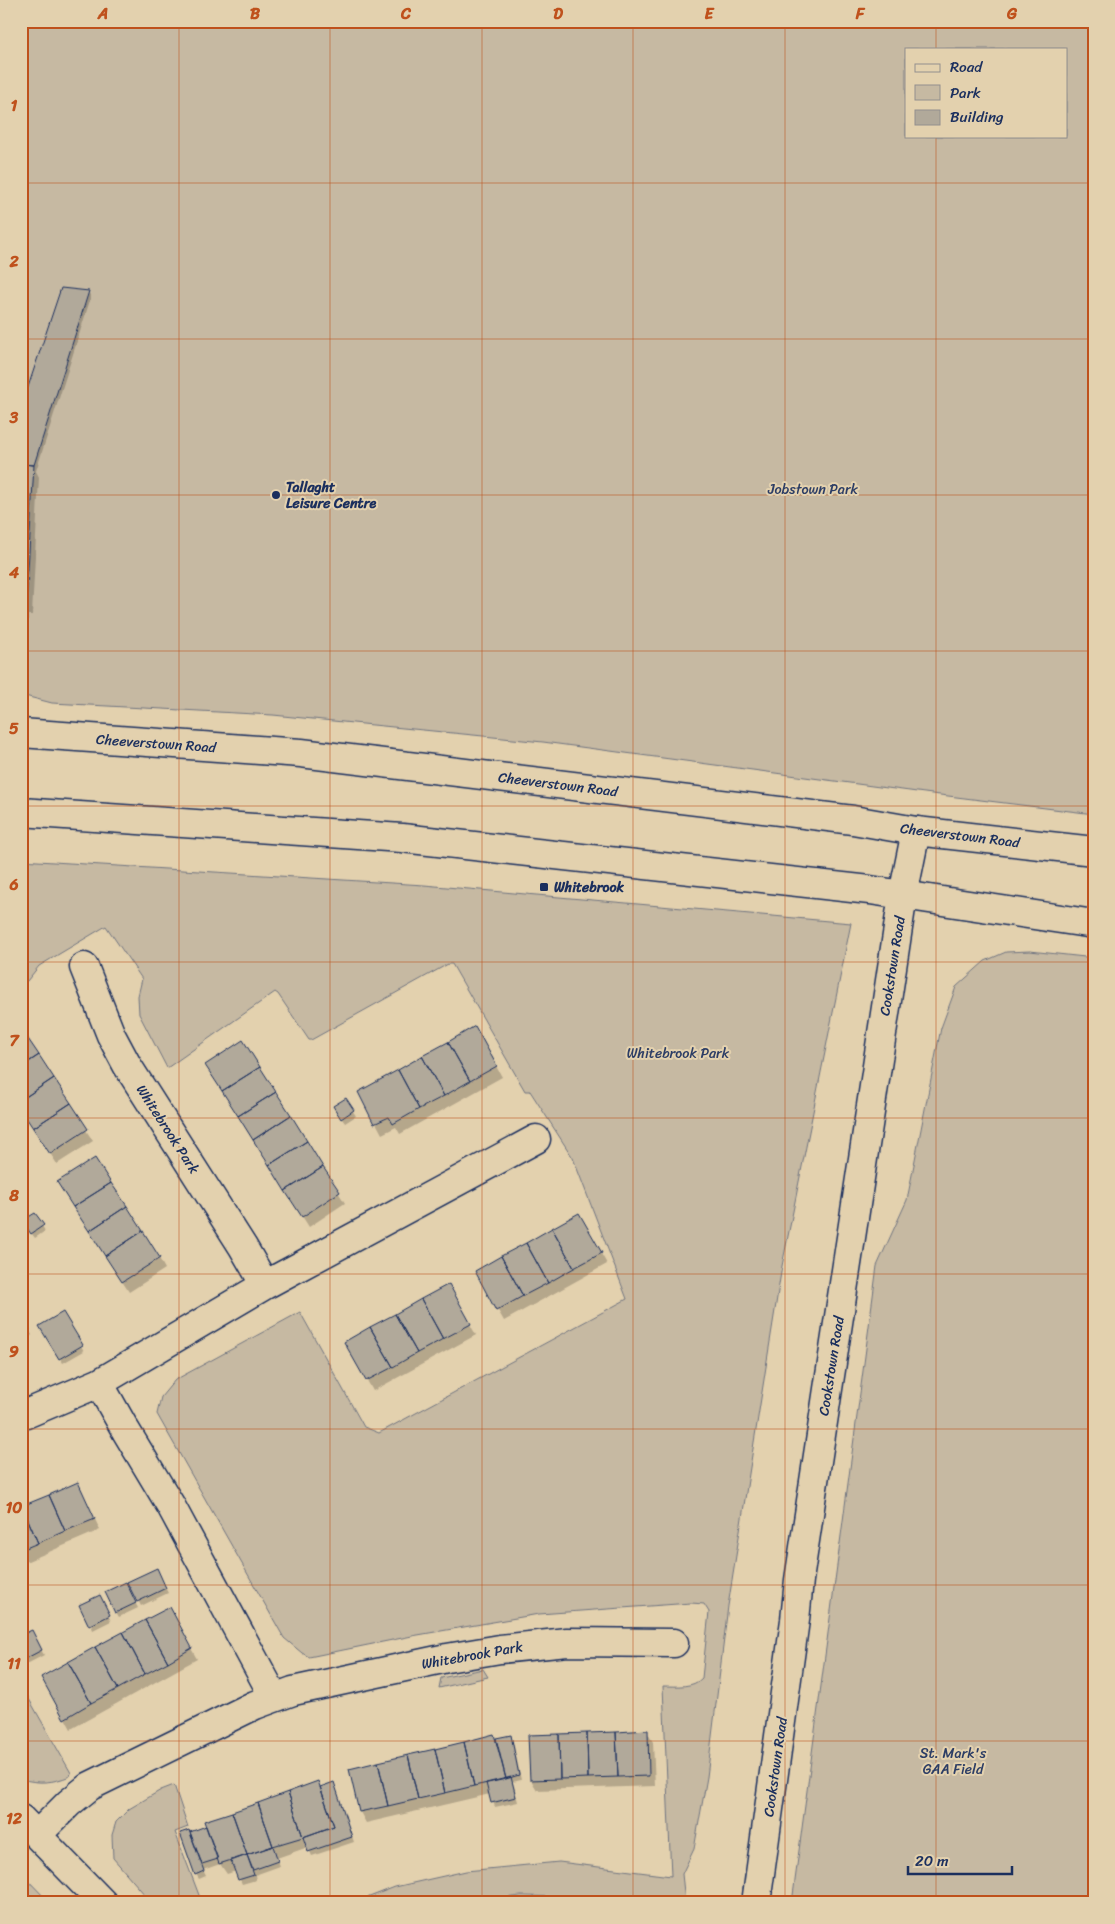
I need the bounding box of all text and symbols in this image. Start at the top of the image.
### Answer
text: A [97,0,108,28]
text: B [250,0,261,28]
text: C [400,0,412,28]
text: D [553,0,563,28]
text: E [705,0,715,28]
text: F [855,0,866,28]
text: G [1006,0,1018,28]
legend [905,48,1068,138]
text: Road [950,54,983,80]
text: Park [950,80,981,106]
text: 1 [11,91,18,120]
text: Building [950,104,1004,130]
text: 2 [8,247,19,276]
text: 3 [9,403,19,432]
place label: Tallaght Leisure Centre [286,475,376,516]
park label: Jobstown Park [767,477,859,502]
marker: Tallaght Leisure Centre [270,489,282,501]
text: 4 [8,558,19,587]
text: 5 [9,714,19,743]
street label: Cheeverstown Road [95,727,218,760]
street label: Cheeverstown Road [497,765,621,804]
street label: Cheeverstown Road [899,816,1023,855]
text: 6 [8,870,19,899]
place label: Whitebrook [554,875,625,900]
marker: Whitebrook [538,881,550,893]
street label: Cookstown Road [872,913,913,1018]
text: 7 [9,1026,20,1055]
park label: Whitebrook Park [627,1041,730,1066]
street label: Whitebrook Park [129,1080,206,1179]
text: 8 [8,1181,19,1210]
street label: Cookstown Road [811,1313,852,1418]
text: 9 [9,1337,19,1366]
text: 10 [6,1493,22,1522]
street label: Whitebrook Park [420,1634,525,1677]
text: 11 [7,1649,21,1678]
street label: Cookstown Road [756,1714,795,1818]
park label: St. Mark's GAA Field [920,1741,987,1782]
text: 12 [6,1804,23,1833]
scale bar [908,1844,1011,1876]
text: 20 m [915,1848,949,1874]

